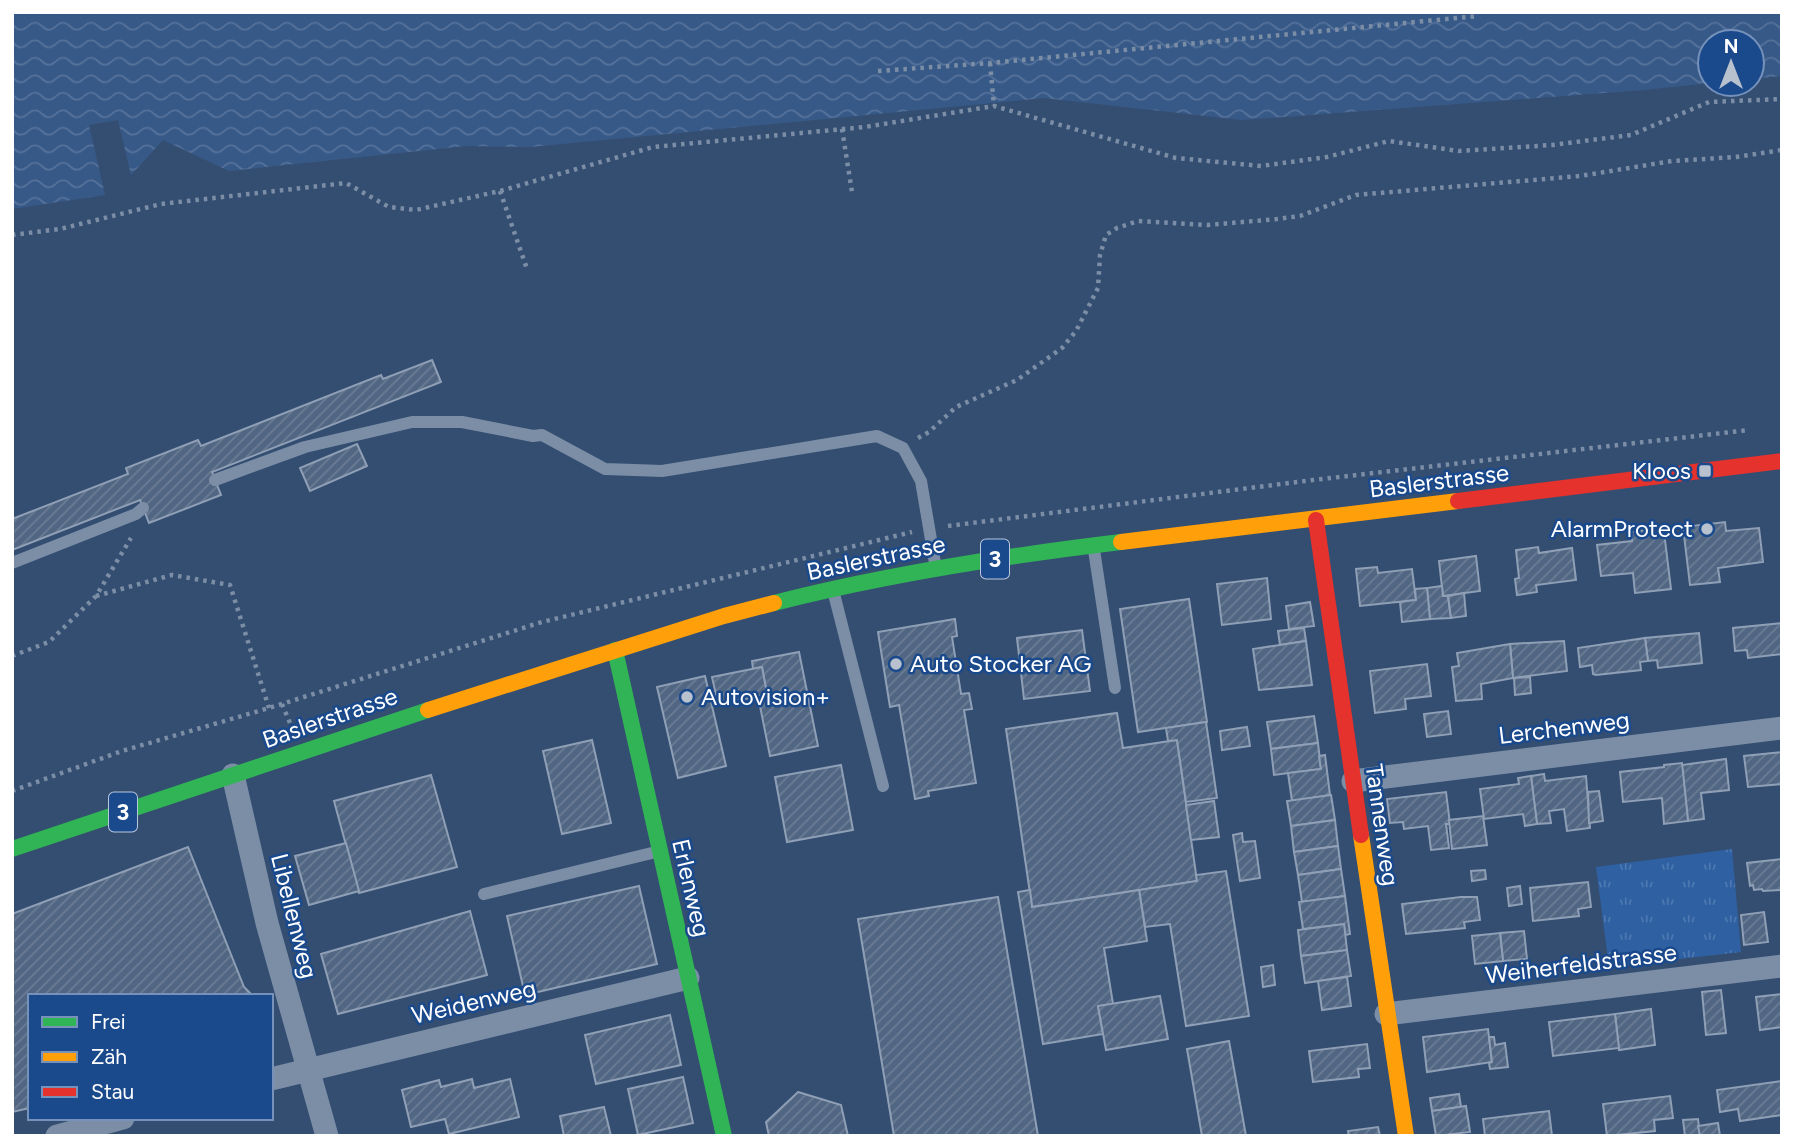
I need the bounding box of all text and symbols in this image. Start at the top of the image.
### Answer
north arrow [1696,28,1766,98]
text: N [1724,35,1738,58]
place label: Kloos [1632,456,1691,485]
street label: Baslerstrasse [1367,458,1511,503]
marker: Kloos [1697,463,1713,479]
place label: AlarmProtect [1551,514,1693,543]
marker: AlarmProtect [1699,521,1715,537]
street label: Baslerstrasse [804,529,948,586]
road number: 3 [981,540,1009,579]
place label: Auto Stocker AG [910,649,1092,678]
marker: Auto Stocker AG [888,656,904,672]
street label: Baslerstrasse [259,681,401,754]
place label: Autovision+ [701,682,830,711]
marker: Autovision+ [679,689,695,705]
street label: Lerchenweg [1497,705,1631,750]
street label: Tannenweg [1360,762,1405,888]
road number: 3 [109,792,137,832]
street label: Erlenweg [666,836,717,940]
street label: Libellenweg [265,850,324,981]
street label: Weiherfeldstrasse [1484,937,1678,990]
street label: Weidenweg [409,973,539,1030]
legend [28,994,273,1120]
text: Frei [91,1009,126,1034]
text: Zäh [91,1044,127,1069]
text: Stau [91,1079,134,1104]

